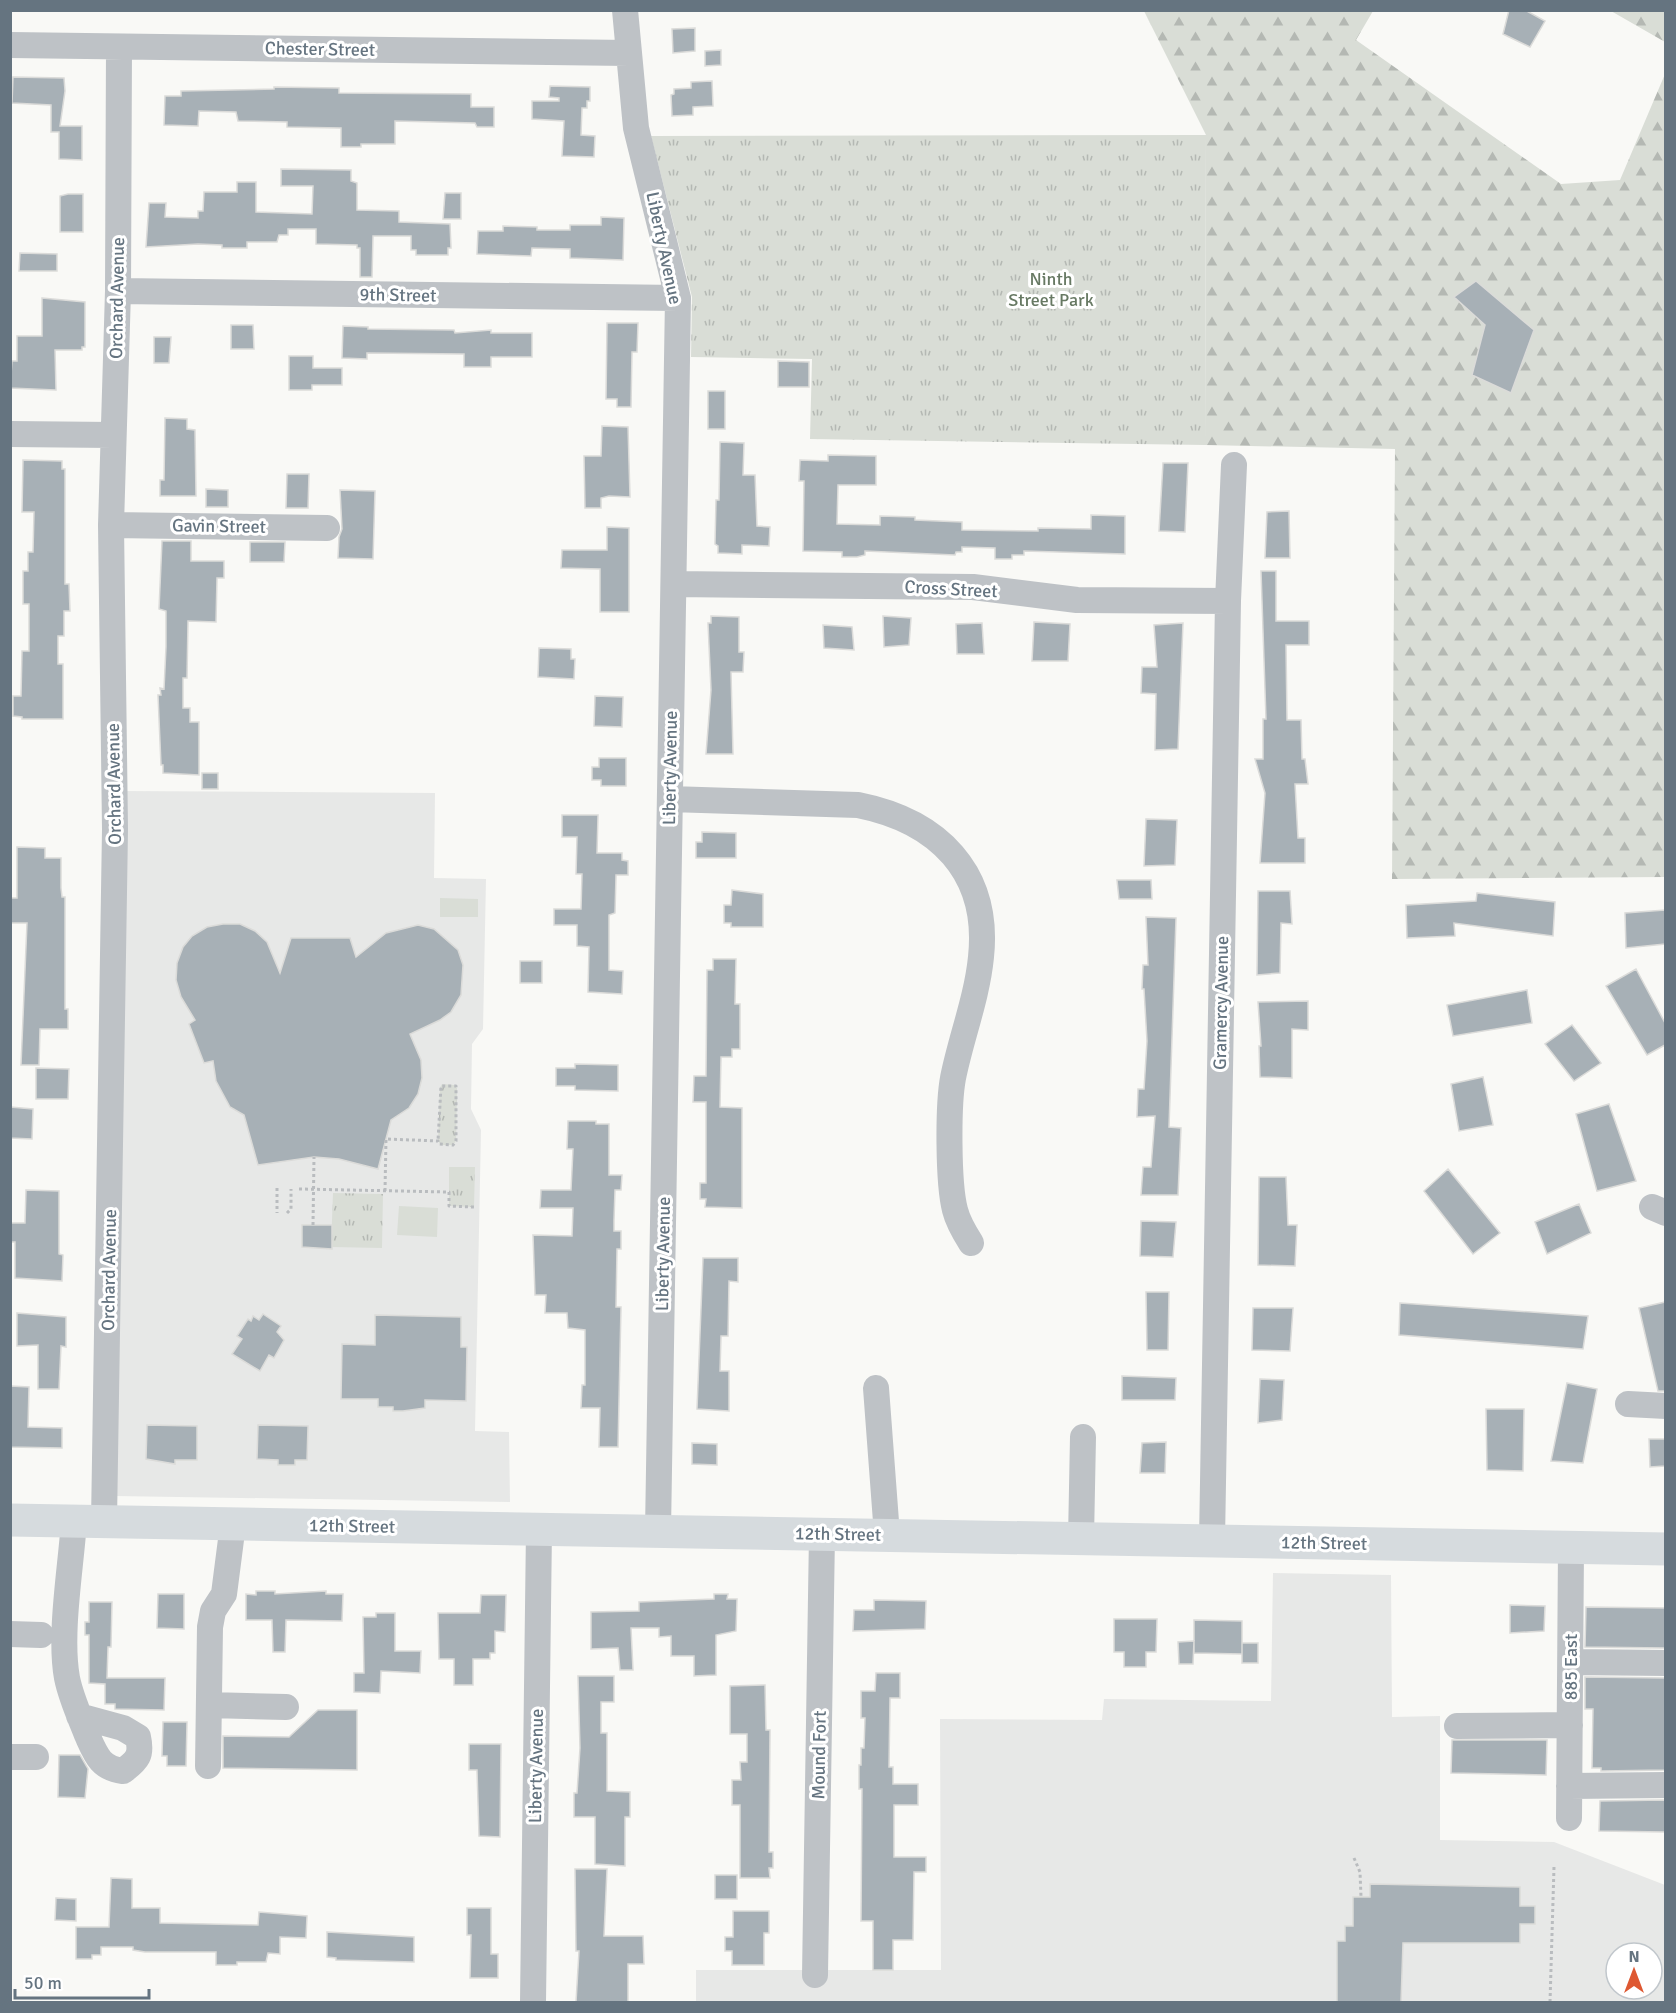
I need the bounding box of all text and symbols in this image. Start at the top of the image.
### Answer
street label: Chester Street [265,37,375,61]
street label: Liberty Avenue [641,190,687,306]
street label: Orchard Avenue [105,237,129,359]
park label: Ninth Street Park [1008,268,1094,311]
street label: 9th Street [359,283,437,307]
street label: Gavin Street [172,514,266,538]
street label: Cross Street [904,576,998,602]
street label: Liberty Avenue [658,711,682,825]
street label: Orchard Avenue [102,723,126,845]
street label: Gramercy Avenue [1209,936,1233,1070]
street label: Liberty Avenue [651,1197,675,1311]
street label: Orchard Avenue [97,1209,121,1331]
street label: 12th Street [309,1514,395,1538]
street label: 12th Street [795,1522,881,1546]
street label: 12th Street [1281,1531,1367,1555]
street label: 885 East [1560,1634,1582,1700]
street label: Liberty Avenue [524,1709,548,1823]
street label: Mound Fort [807,1711,831,1799]
north arrow [1604,1941,1664,2001]
text: N [1628,1947,1640,1967]
scale bar [15,1962,148,2000]
text: 50 m [24,1972,62,1994]

